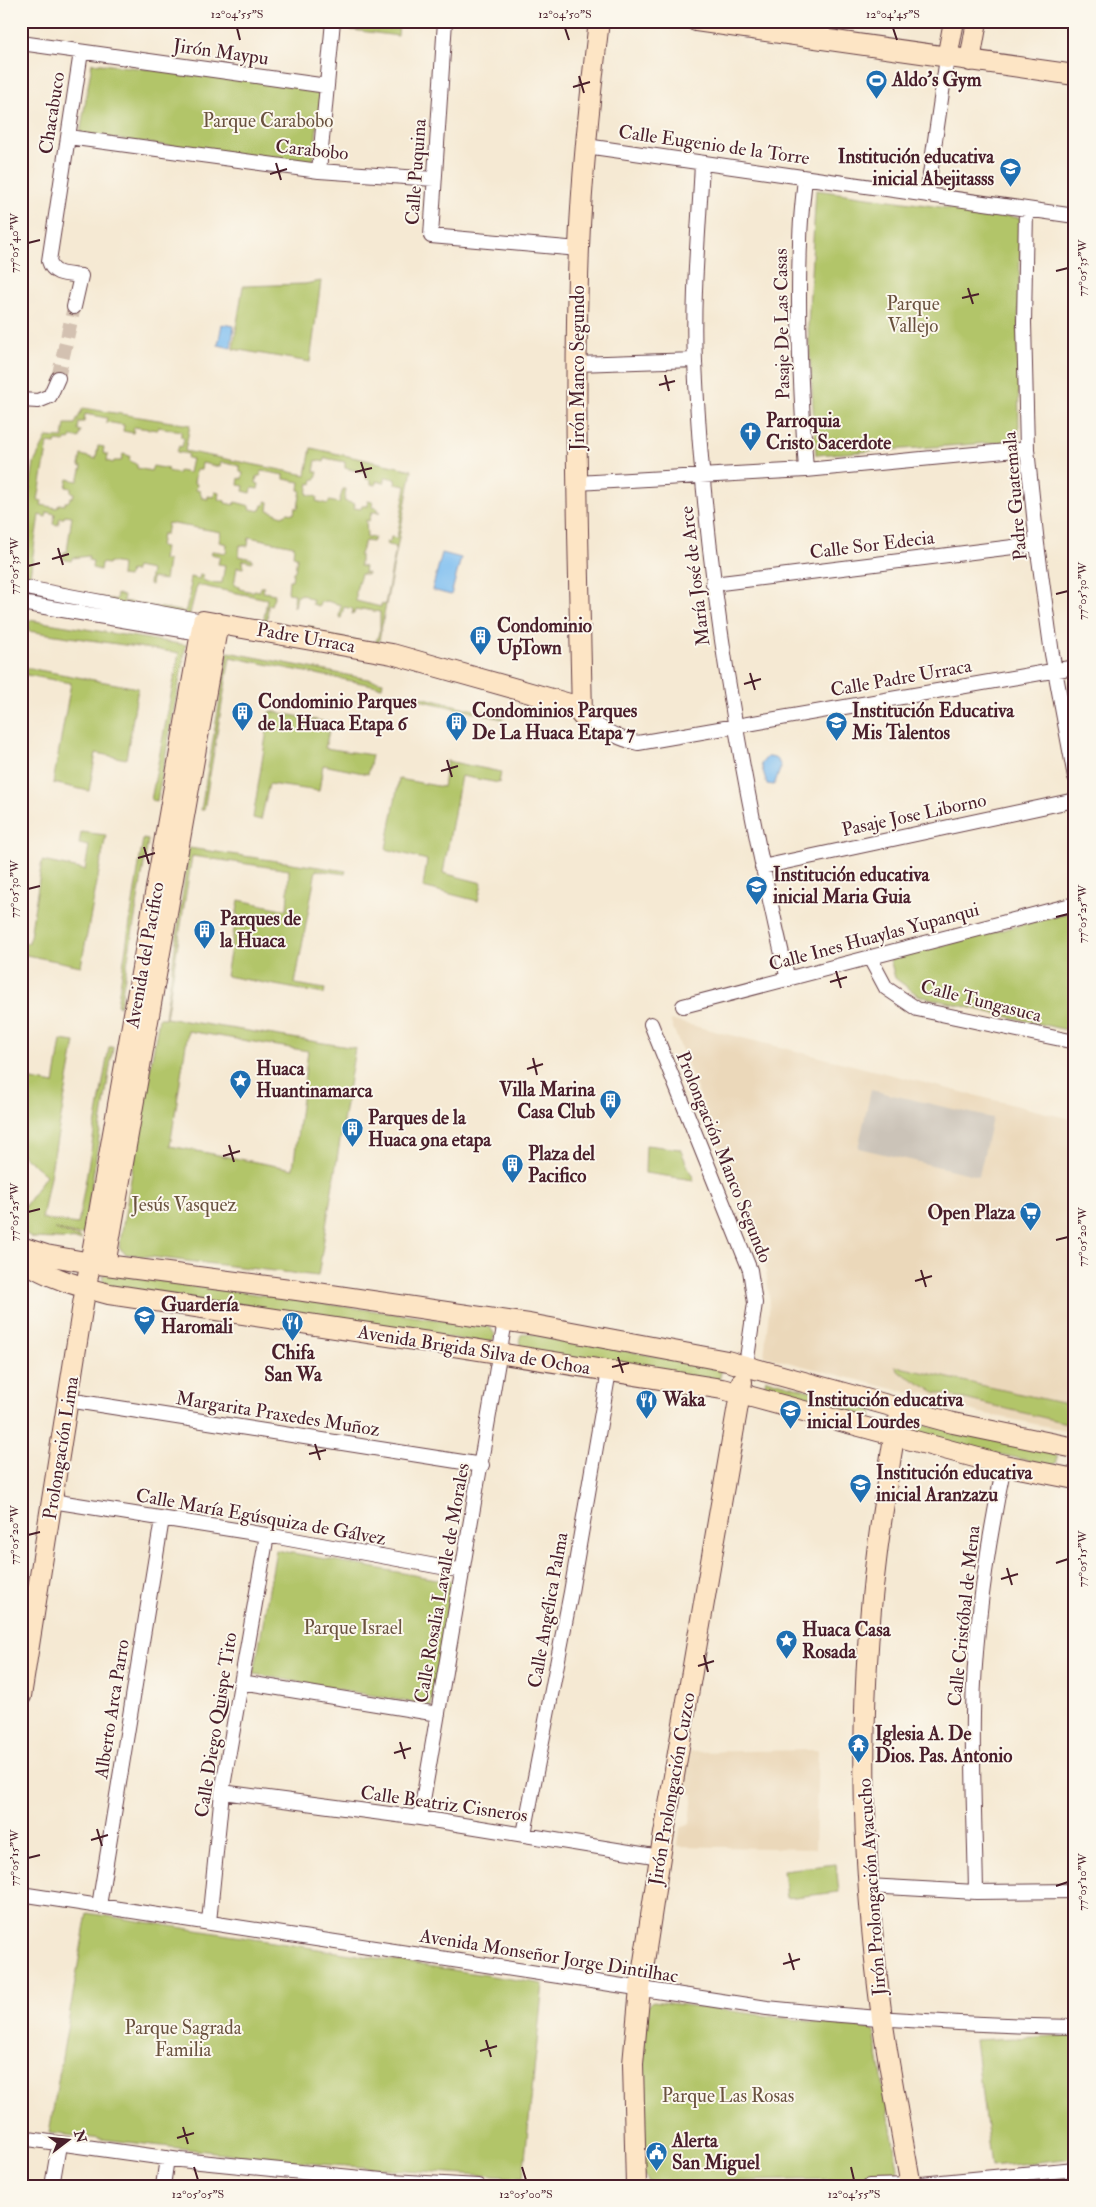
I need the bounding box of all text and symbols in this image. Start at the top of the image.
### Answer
text: 12°04'55"S [211,7,263,22]
text: 12°04'50"S [538,7,592,22]
text: 12°04'45"S [866,7,920,22]
street label: Jirón Maypu [171,33,270,72]
sports icon: Aldo's Gym [864,68,888,99]
place label: Aldo's Gym [891,68,982,93]
street label: Chacabuco [34,70,70,156]
park label: Parque Carabobo [203,109,333,133]
street label: Calle Puquina [400,118,432,226]
street label: Calle Eugenio de la Torre [617,120,811,170]
street label: Carabobo [274,134,350,166]
place label: Institución educativa inicial Abejitasss [838,145,995,191]
school or university icon: Institución educativa inicial Abejitasss [998,156,1022,187]
text: 77°05'40"W [7,212,22,273]
text: 77°05'35"W [1075,239,1090,297]
street label: Pasaje De Las Casas [769,248,795,400]
street label: Jirón Manco Segundo [566,285,590,452]
park label: Parque Vallejo [886,292,940,338]
place label: Parroquia Cristo Sacerdote [766,409,891,455]
church icon: Parroquia Cristo Sacerdote [738,420,762,451]
street label: Padre Guatemala [997,430,1033,562]
street label: María José de Arce [674,505,715,647]
street label: Calle Sor Edecia [808,525,936,565]
text: 77°05'35"W [7,537,22,595]
text: 77°05'30"W [1075,561,1090,620]
place label: Condominio UpTown [497,614,592,661]
street label: Padre Urraca [255,618,357,659]
building icon: Condominio UpTown [469,625,493,656]
street label: Calle Padre Urraca [829,654,974,702]
place label: Condominio Parques de la Huaca Etapa 6 [258,690,417,737]
place label: Condominios Parques De La Huaca Etapa 7 [472,699,638,746]
place label: Institución Educativa Mis Talentos [851,699,1015,745]
building icon: Condominio Parques de la Huaca Etapa 6 [230,701,254,732]
building icon: Condominios Parques De La Huaca Etapa 7 [444,710,468,741]
school or university icon: Institución Educativa Mis Talentos [824,710,848,741]
street label: Pasaje Jose Liborno [839,788,989,842]
text: 77°05'30"W [7,859,22,918]
place label: Institución educativa inicial Maria Guia [772,863,930,909]
school or university icon: Institución educativa inicial Maria Guia [745,874,769,905]
street label: Avenida del Pacifico [120,880,170,1031]
text: 77°05'25"W [1075,884,1090,943]
street label: Calle Ines Huaylas Yupanqui [766,897,982,978]
place label: Parques de la Huaca [219,907,301,953]
building icon: Parques de la Huaca [192,918,216,949]
street label: Calle Tungasuca [918,974,1044,1028]
street label: Prolongación Manco Segundo [671,1048,777,1266]
place label: Huaca Huantinamarca [256,1057,374,1103]
place icon: Huaca Huantinamarca [228,1068,252,1099]
place label: Villa Marina Casa Club [498,1078,596,1124]
building icon: Villa Marina Casa Club [599,1089,623,1120]
place label: Parques de la Huaca 9na etapa [368,1106,492,1153]
building icon: Parques de la Huaca 9na etapa [340,1117,364,1148]
place label: Plaza del Pacifico [528,1142,595,1188]
building icon: Plaza del Pacifico [500,1153,524,1184]
text: 77°05'25"W [7,1182,22,1241]
park label: Jesús Vasquez [130,1193,237,1217]
place label: Open Plaza [927,1201,1016,1226]
supermarket icon: Open Plaza [1019,1201,1043,1232]
text: 77°05'20"W [1075,1206,1090,1267]
place label: Guardería Haromali [161,1293,240,1339]
school or university icon: Guardería Haromali [133,1304,157,1335]
restaurant icon: Chifa San Wa [281,1310,305,1341]
street label: Avenida Brigida Silva de Ochoa [355,1320,592,1380]
place label: Chifa San Wa [264,1341,323,1387]
street label: Prolongación Lima [38,1374,84,1521]
street label: Margarita Praxedes Muñoz [174,1386,382,1442]
restaurant icon: Waka [635,1388,659,1419]
place label: Waka [662,1388,706,1412]
place label: Institución educativa inicial Lourdes [806,1388,964,1434]
school or university icon: Institución educativa inicial Lourdes [779,1399,803,1430]
street label: Calle Rosalia Lavalle de Morales [409,1461,475,1705]
place label: Institución educativa inicial Aranzazu [875,1461,1033,1507]
school or university icon: Institución educativa inicial Aranzazu [848,1472,872,1503]
street label: Calle María Egúsquiza de Gálvez [134,1483,388,1551]
text: 77°05'20"W [7,1504,22,1565]
street label: Calle Cristóbal de Mena [943,1524,985,1708]
street label: Calle Angélica Palma [522,1530,574,1690]
text: 77°05'15"W [1075,1530,1090,1587]
park label: Parque Israel [303,1616,403,1640]
place label: Huaca Casa Rosada [802,1618,892,1664]
place icon: Huaca Casa Rosada [774,1629,798,1660]
street label: Calle Diego Quispe Tito [190,1631,243,1819]
street label: Alberto Arca Parro [89,1638,135,1781]
street label: Jirón Prolongación Cuzco [643,1691,701,1888]
place label: Iglesia A. De Dios. Pas. Antonio [875,1722,1012,1768]
temple icon: Iglesia A. De Dios. Pas. Antonio [847,1733,871,1764]
street label: Jirón Prolongación Ayacucho [852,1777,892,1998]
street label: Calle Beatriz Cisneros [359,1780,529,1828]
text: 77°05'15"W [7,1829,22,1886]
text: 77°05'10"W [1075,1852,1090,1911]
street label: Avenida Monseñor Jorge Dintilhac [417,1924,680,1988]
park label: Parque Sagrada Familia [124,2016,242,2062]
park label: Parque Las Rosas [662,2084,794,2108]
north arrow [42,2114,92,2164]
text: N [70,2127,90,2145]
place label: Alerta San Miguel [671,2129,760,2176]
public building icon: Alerta San Miguel [644,2140,668,2171]
text: 12°05'05"S [172,2187,224,2202]
text: 12°05'00"S [499,2187,553,2202]
text: 12°04'55"S [828,2187,880,2202]

